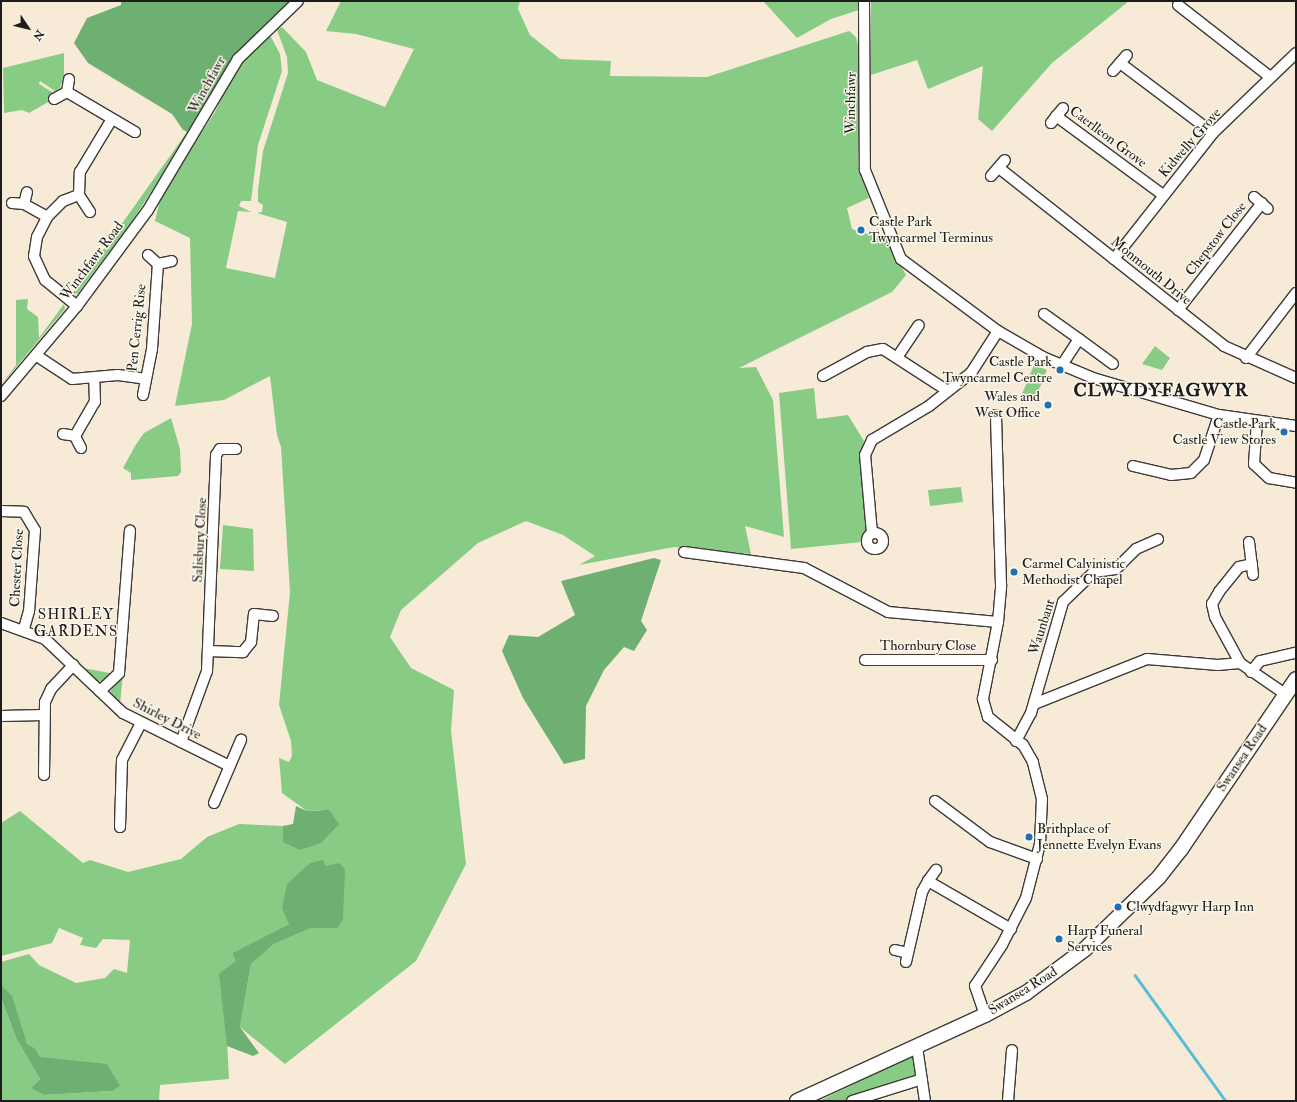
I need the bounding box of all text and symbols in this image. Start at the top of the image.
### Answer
north arrow [8,8,48,48]
text: N [30,27,46,43]
street label: Winchfawr [185,54,229,116]
street label: Winchfawr [842,72,860,134]
street label: Caerlleon Grove [1066,103,1150,171]
street label: Kidwelly Grove [1155,105,1225,181]
street label: Chepstow Close [1182,199,1250,279]
place label: Castle Park Twyncarmel Terminus [869,214,993,246]
street label: Winchfawr Road [57,218,127,304]
marker: Castle Park Twyncarmel Terminus [856,225,866,235]
street label: Monmouth Drive [1107,233,1195,309]
street label: Pen Cerrig Rise [124,283,150,373]
place label: Castle Park Twyncarmel Centre [943,354,1052,386]
marker: Castle Park Twyncarmel Centre [1055,365,1065,375]
district label: CLWYDYFAGWYR [1073,380,1249,402]
place label: Wales and West Office [975,389,1040,422]
marker: Wales and West Office [1043,400,1053,410]
place label: Castle Park Castle View Stores [1173,416,1276,448]
marker: Castle Park Castle View Stores [1279,427,1289,437]
street label: Salisbury Close [189,497,211,583]
street label: Chester Close [7,529,27,607]
place label: Carmel Calvinistic Methodist Chapel [1022,556,1125,588]
marker: Carmel Calvinistic Methodist Chapel [1009,567,1019,577]
street label: Waunbant [1025,597,1059,657]
district label: SHIRLEY GARDENS [34,605,118,640]
street label: Thornbury Close [880,638,976,654]
street label: Shirley Drive [130,695,204,743]
street label: Swansea Road [1213,721,1271,795]
place label: Brithplace of Jennette Evelyn Evans [1037,821,1161,854]
marker: Brithplace of Jennette Evelyn Evans [1024,832,1034,842]
place label: Clwydfagwyr Harp Inn [1126,899,1254,915]
marker: Clwydfagwyr Harp Inn [1113,902,1123,912]
place label: Harp Funeral Services [1067,923,1143,956]
marker: Harp Funeral Services [1054,934,1064,944]
street label: Swansea Road [986,963,1060,1019]

